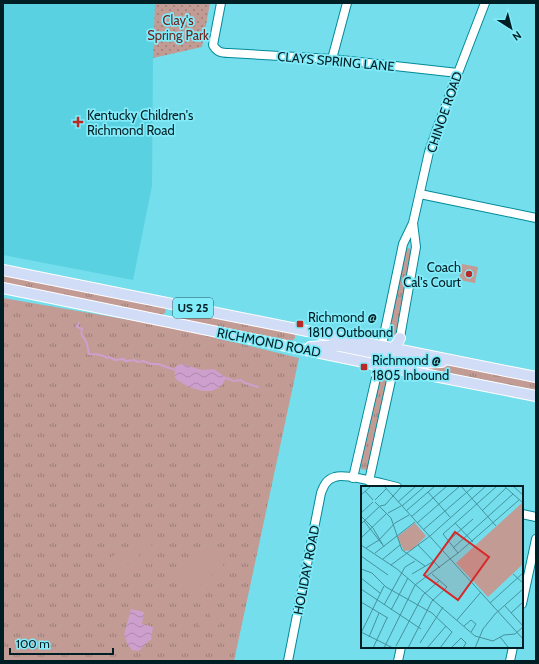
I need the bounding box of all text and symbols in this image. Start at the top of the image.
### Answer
north arrow [491,8,531,48]
park label: Clay's Spring Park [147,12,209,43]
text: N [510,28,524,44]
street label: CLAYS SPRING LANE [277,48,395,74]
street label: CHINOE ROAD [423,69,465,155]
place label: Kentucky Children's Richmond Road [87,107,194,138]
marker: Kentucky Children's Richmond Road [72,116,84,128]
place label: Coach Cal's Court [403,259,462,290]
marker: Coach Cal's Court [464,269,474,279]
road number: US 25 [173,298,213,318]
place label: Richmond @ 1810 Outbound [308,309,393,340]
marker: Richmond @ 1810 Outbound [295,319,305,329]
street label: RICHMOND ROAD [216,324,322,360]
place label: Richmond @ 1805 Inbound [372,352,449,383]
marker: Richmond @ 1805 Inbound [359,362,369,372]
inset map [361,486,523,648]
street label: HOLIDAY ROAD [289,524,323,616]
scale bar [10,630,113,656]
text: 100 m [16,636,50,651]

